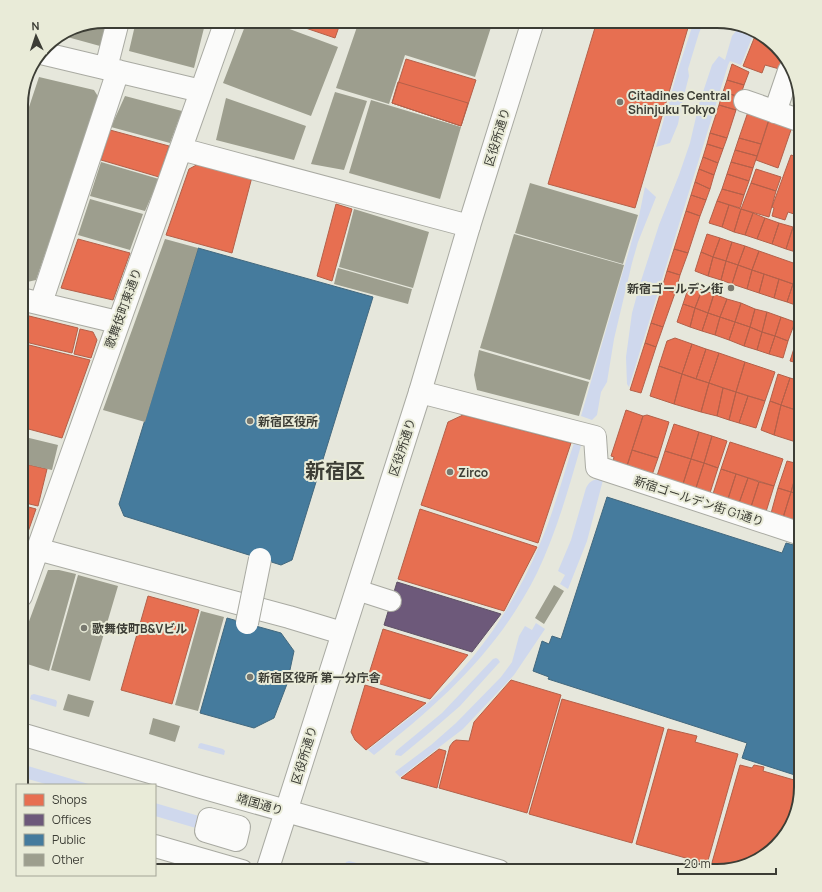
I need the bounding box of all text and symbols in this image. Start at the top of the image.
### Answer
north arrow [16,16,56,56]
text: N [31,18,40,33]
place label: Citadines Central Shinjuku Tokyo [628,87,730,118]
marker: Citadines Central Shinjuku Tokyo [615,97,625,107]
street label: 区役所通り [480,106,514,168]
street label: 歌舞伎町東通り [101,266,145,350]
place label: 新宿ゴールデン街 [627,280,723,297]
marker: 新宿ゴールデン街 [726,283,736,293]
place label: 新宿区役所 [258,413,318,430]
marker: 新宿区役所 [245,416,255,426]
street label: 区役所通り [385,416,419,478]
district label: 新宿区 [305,457,365,484]
place label: Zirco [458,464,488,481]
marker: Zirco [445,467,455,477]
street label: 新宿ゴールデン街 G1通り [632,472,766,530]
place label: 歌舞伎町B&Vビル [92,620,187,637]
marker: 歌舞伎町B&Vビル [79,623,89,633]
place label: 新宿区役所 第一分庁舎 [258,669,380,686]
marker: 新宿区役所 第一分庁舎 [245,672,255,682]
street label: 区役所通り [287,724,321,786]
legend [16,784,156,876]
street label: 靖国通り [235,789,285,819]
text: Shops [52,791,87,808]
text: Offices [52,811,91,828]
text: Public [52,831,86,848]
scale bar [678,850,776,876]
text: Other [52,851,85,868]
text: 20 m [684,855,711,872]

